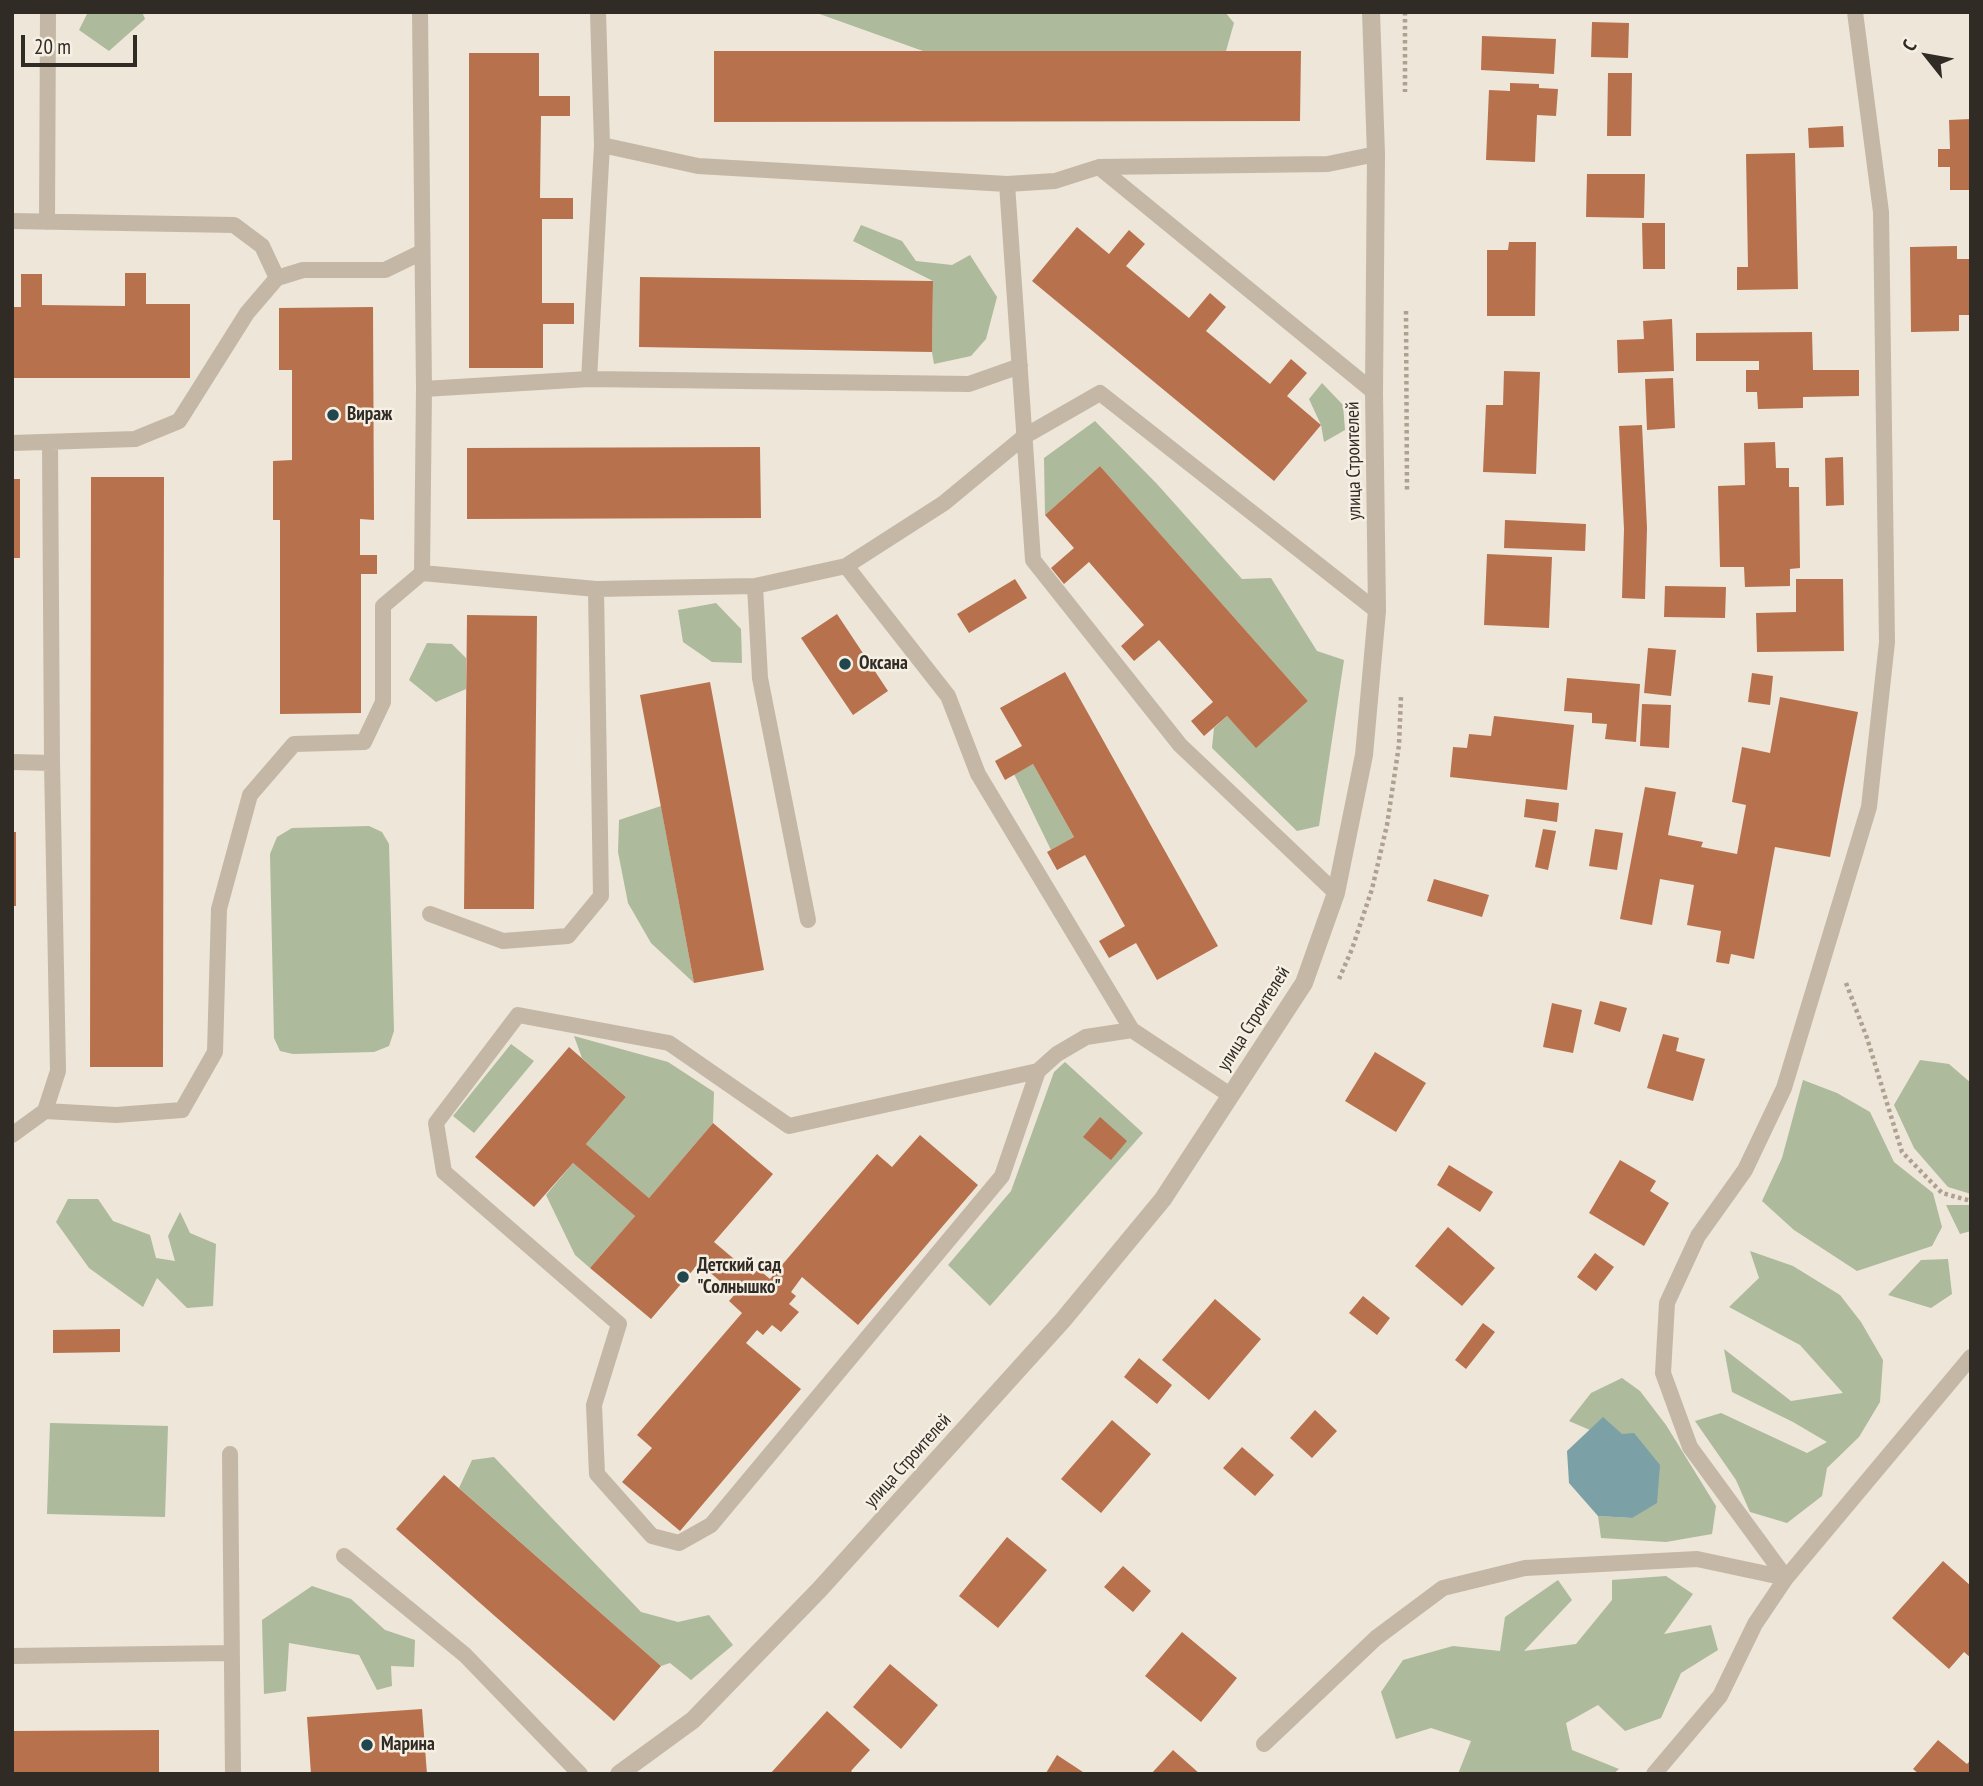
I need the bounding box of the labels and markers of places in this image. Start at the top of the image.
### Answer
place label: Вираж [347,404,392,426]
marker: Вираж [325,407,341,423]
place label: Оксана [859,653,908,675]
marker: Оксана [837,656,853,672]
place label: Детский сад "Солнышко" [697,1255,781,1299]
marker: Детский сад "Солнышко" [675,1269,691,1285]
place label: Марина [381,1734,435,1756]
marker: Марина [359,1737,375,1753]

